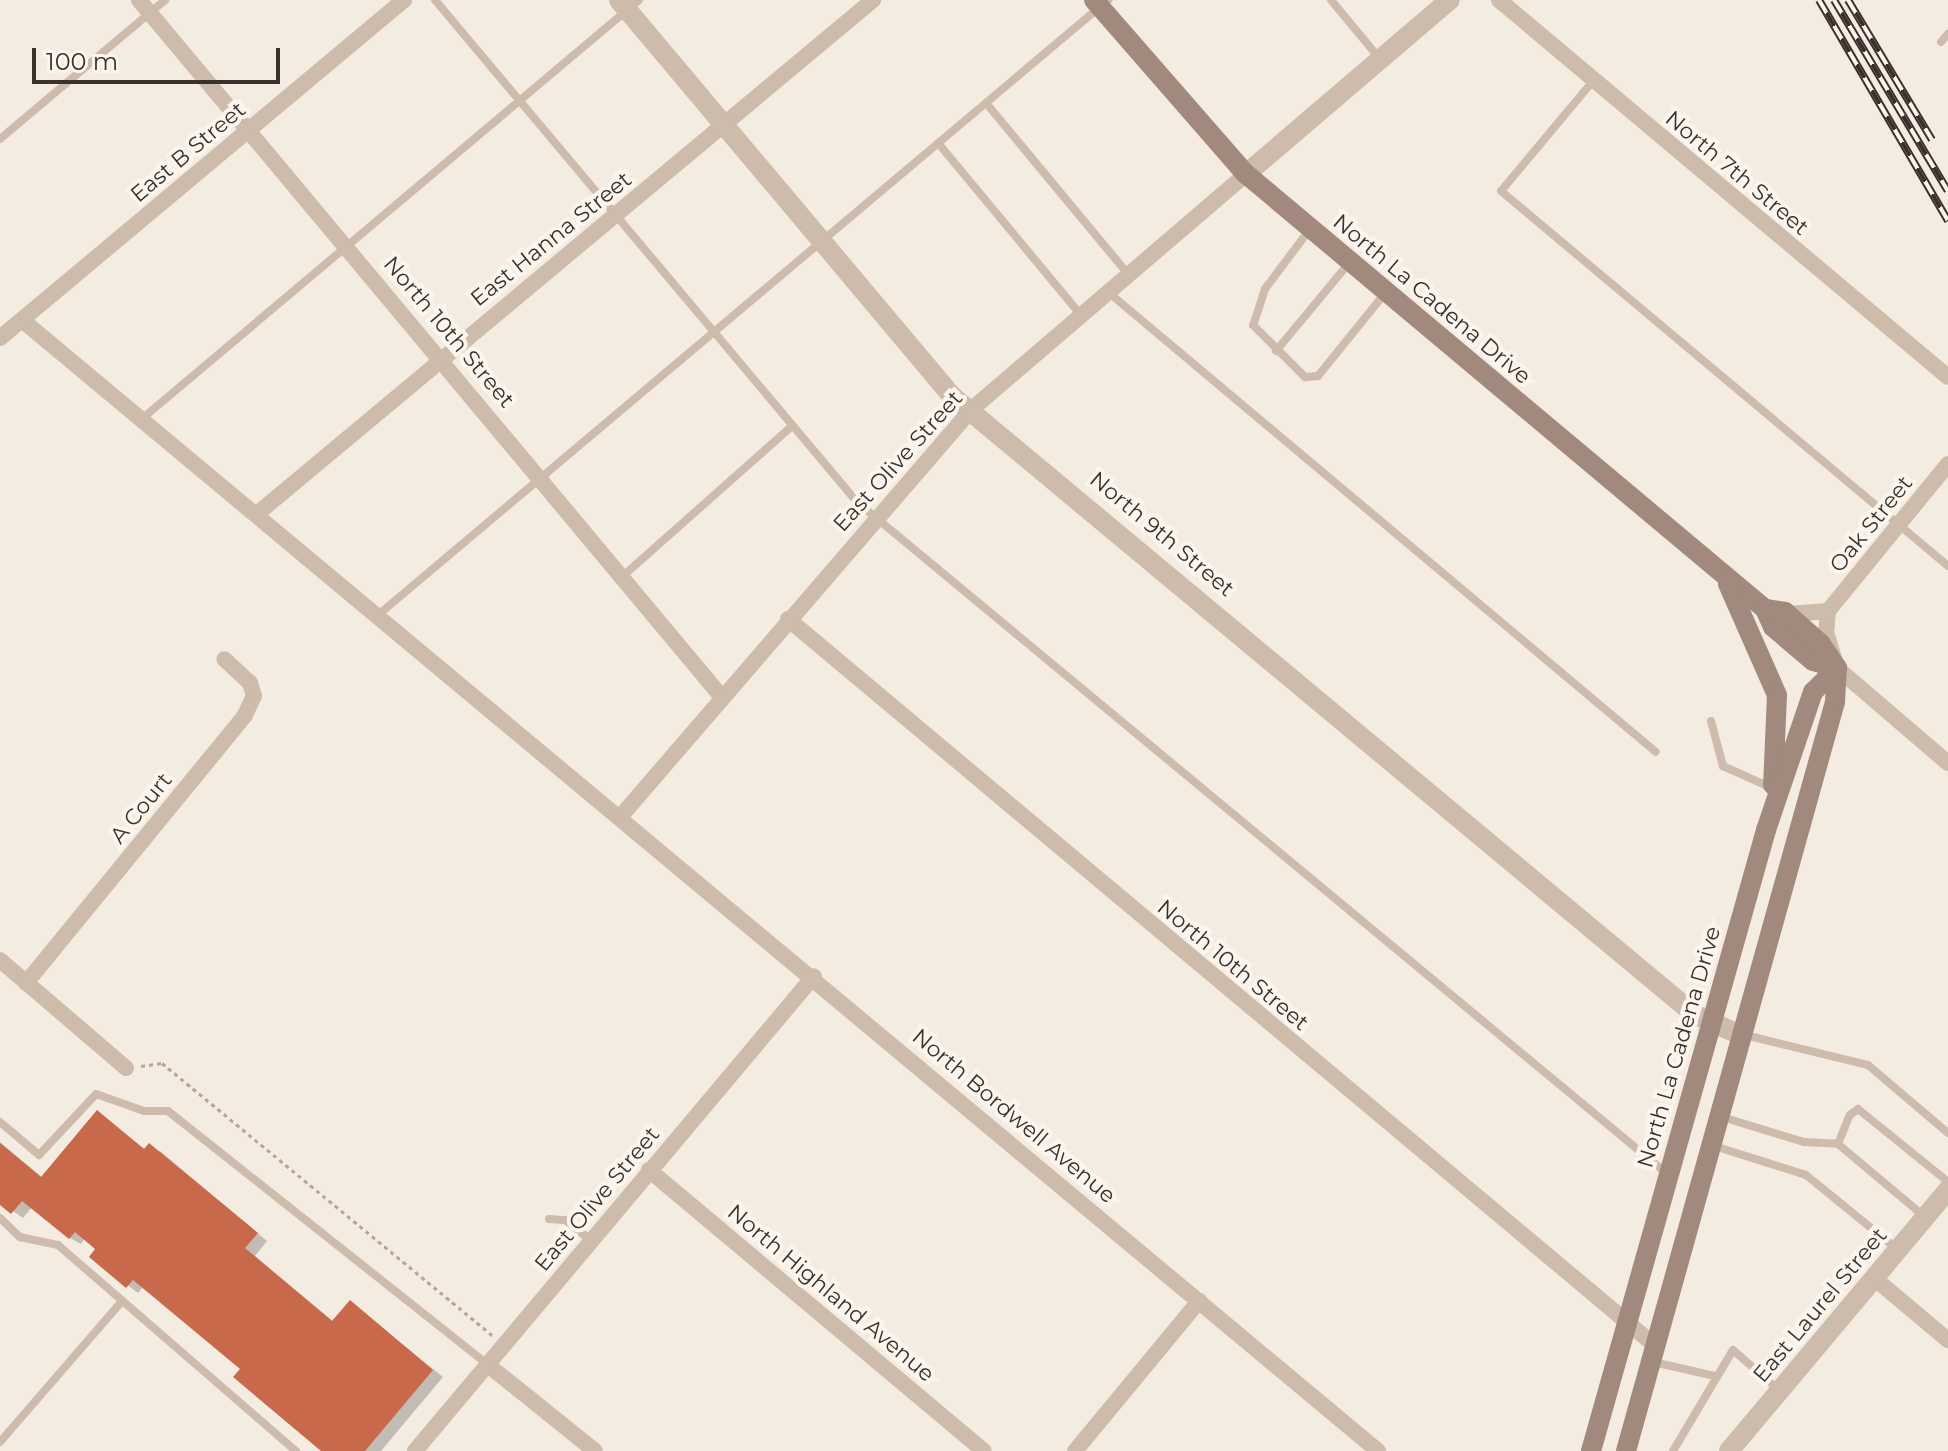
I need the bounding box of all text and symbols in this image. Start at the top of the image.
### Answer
scale bar [36,32,284,82]
text: 100 m [46,47,118,76]
street label: East B Street [125,96,251,208]
street label: North 7th Street [1660,105,1814,241]
street label: East Hanna Street [465,166,637,312]
street label: North La Cadena Drive [1328,209,1536,389]
street label: North 10th Street [378,251,520,413]
street label: East Olive Street [828,385,968,537]
street label: North 9th Street [1085,466,1239,602]
street label: Oak Street [1824,470,1918,578]
street label: A Court [105,767,177,849]
street label: North 10th Street [1152,894,1314,1036]
street label: North La Cadena Drive [1632,923,1726,1171]
street label: North Bordwell Avenue [907,1023,1121,1209]
street label: East Olive Street [529,1121,665,1277]
street label: North Highland Avenue [722,1199,940,1387]
street label: East Laurel Street [1748,1222,1892,1388]

